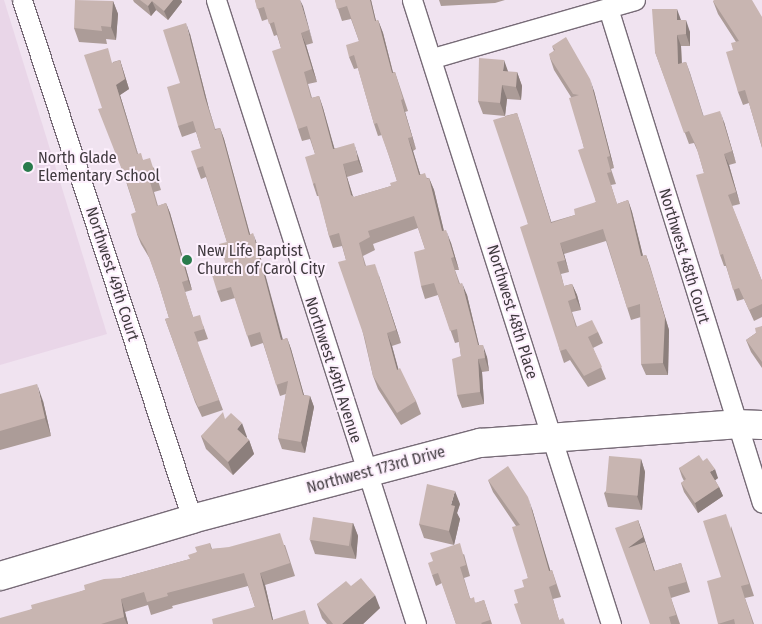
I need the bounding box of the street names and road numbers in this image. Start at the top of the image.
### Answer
street label: Northwest 48th Court [654,186,714,326]
street label: Northwest 49th Court [81,205,143,343]
street label: Northwest 48th Place [482,243,542,381]
street label: Northwest 49th Avenue [300,295,366,445]
street label: Northwest 173rd Drive [305,442,447,498]

